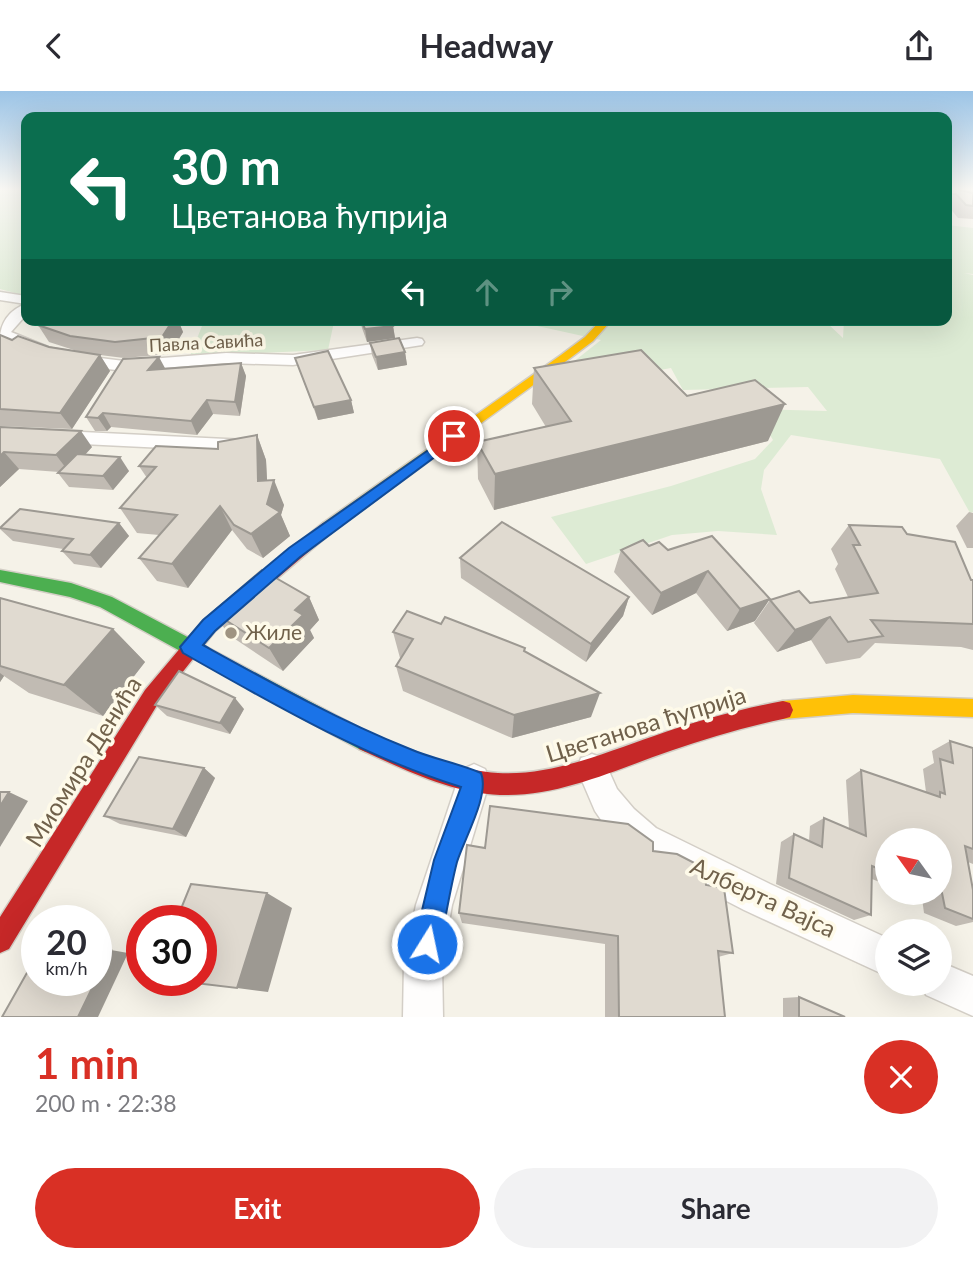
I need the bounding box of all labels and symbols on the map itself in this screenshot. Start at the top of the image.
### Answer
street label: Павла Савића [148,328,264,356]
pin [424,406,484,466]
place label: Жиле [245,619,302,644]
marker: Жиле [223,625,239,641]
street label: Миомира Денића [19,671,147,852]
street label: Цветанова ћуприја [542,679,749,768]
north arrow [875,828,952,905]
street label: Алберта Вајса [686,850,841,943]
speed limit sign: 30 [126,905,217,996]
position arrow [390,907,464,981]

